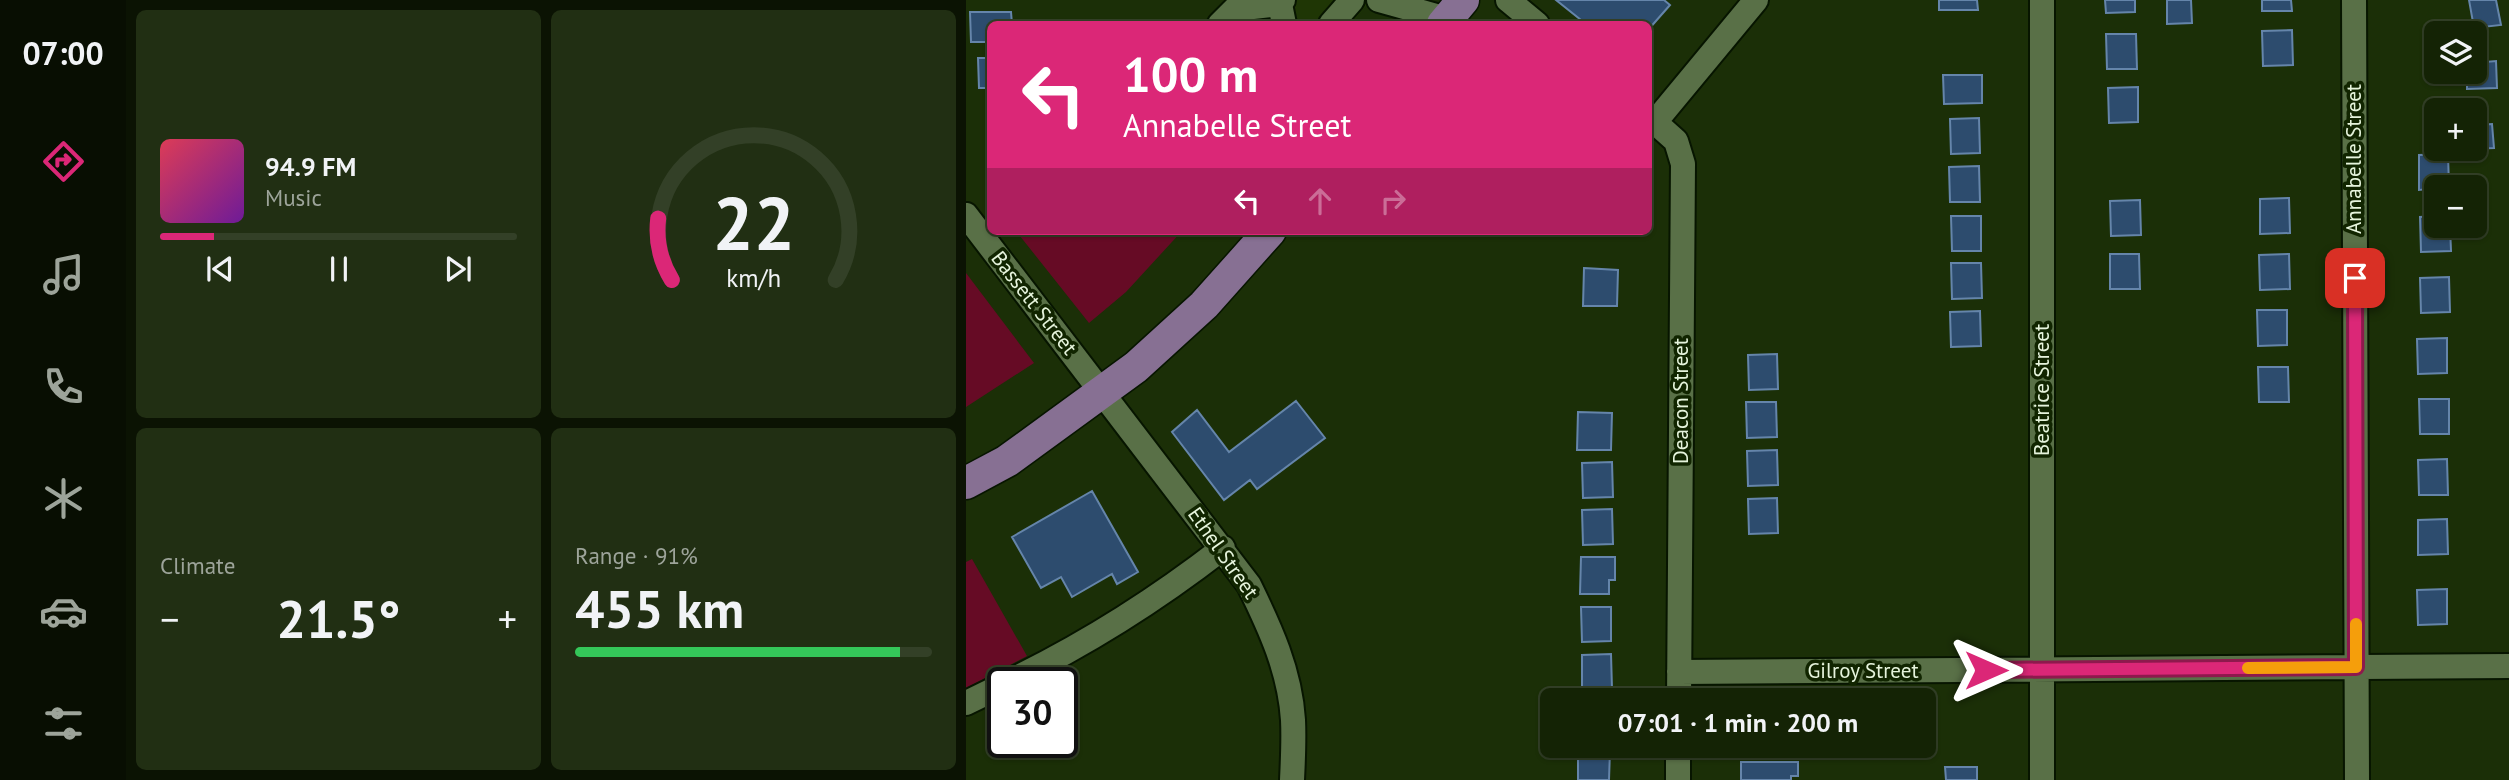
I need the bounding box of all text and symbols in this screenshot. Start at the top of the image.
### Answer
map controls [2424,21,2487,238]
button: layers [2424,21,2487,84]
text: 07:00 [22,32,104,74]
text: 100 m [1123,42,1258,106]
icon: left [1008,49,1099,140]
street label: Annabelle Street [2340,84,2367,234]
button: + [2424,98,2487,161]
text: Annabelle Street [1123,104,1351,146]
icon: directions [39,137,88,186]
text: 94.9 FM [265,150,356,183]
button: − [2424,175,2487,238]
text: 22 [712,176,795,270]
icon: left [1228,182,1266,220]
icon: ahead [1301,182,1339,220]
icon: right [1374,182,1412,220]
text: Music [265,183,322,212]
street label: Bassett Street [985,245,1083,360]
pin [2325,248,2385,308]
icon: music [39,250,88,299]
icon: previous [201,250,239,288]
icon: pause [320,250,358,288]
icon: next [439,250,477,288]
icon: arrive [2336,259,2374,297]
text: km/h [726,262,781,294]
street label: Beatrice Street [2028,324,2055,456]
street label: Deacon Street [1667,338,1694,464]
icon: phone [39,362,88,411]
icon: climate [39,474,88,523]
street label: Ethel Street [1182,502,1265,604]
text: Range · 91% [575,541,698,570]
text: Climate [160,551,235,580]
text: 455 km [575,575,744,642]
text: 21.5° [277,585,400,652]
icon: car [39,587,88,636]
text: − [160,594,179,643]
text: + [498,594,517,643]
position arrow [1949,633,2023,707]
street label: Gilroy Street [1807,657,1919,684]
speed limit sign: 30 [987,667,1078,758]
icon: filters [39,699,88,748]
text: 07:01 · 1 min · 200 m [1618,706,1858,739]

